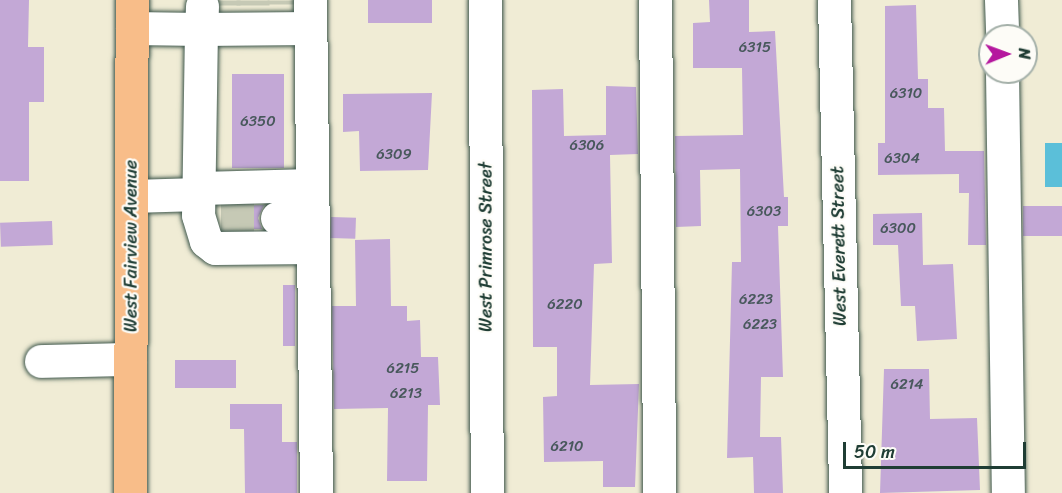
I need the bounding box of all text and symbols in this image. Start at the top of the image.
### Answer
north arrow [978,24,1038,84]
house number: 6315 [739,39,771,57]
text: N [1010,48,1039,60]
house number: 6310 [890,85,922,103]
house number: 6350 [240,113,276,131]
house number: 6306 [570,137,604,155]
house number: 6309 [376,146,412,164]
house number: 6304 [884,150,920,168]
street label: West Fairview Avenue [120,160,142,332]
street label: West Primrose Street [475,161,497,333]
street label: West Everett Street [827,166,851,326]
house number: 6303 [747,203,781,221]
house number: 6300 [880,220,916,238]
house number: 6223 [739,291,773,309]
house number: 6220 [547,296,583,314]
house number: 6223 [743,316,777,334]
house number: 6215 [387,360,419,378]
house number: 6214 [891,376,923,394]
house number: 6213 [390,385,422,403]
scale bar [846,430,1029,468]
text: 50 m [854,436,895,468]
house number: 6210 [550,438,584,456]

